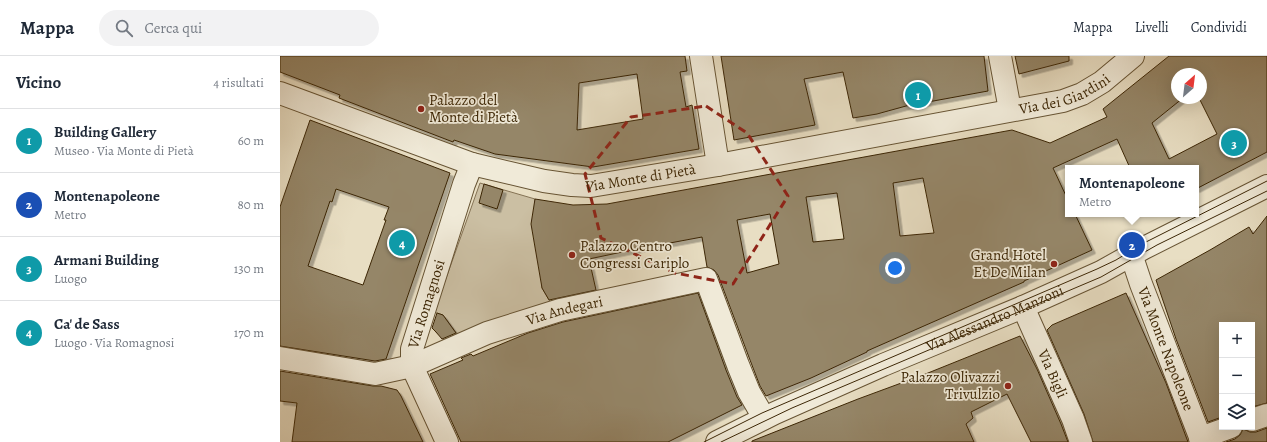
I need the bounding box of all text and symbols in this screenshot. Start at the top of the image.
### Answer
search box [99,10,379,46]
text: Mappa [20,15,75,41]
icon: search [113,17,135,39]
text: Cerca qui [145,18,202,38]
text: Mappa [1073,18,1113,37]
text: Livelli [1135,18,1169,37]
text: Condividi [1191,18,1247,37]
north arrow [1171,68,1207,104]
street label: Via dei Giardini [1016,69,1114,119]
text: Vicino [16,71,61,94]
text: 4 risultati [213,74,264,91]
pin: 1 [905,80,931,110]
place label: Palazzo del Monte di Pietà [429,90,518,127]
marker: Palazzo del Monte di Pietà [416,104,426,114]
text: Building Gallery [54,122,156,142]
pin: 3 [1221,128,1247,158]
text: 1 [27,132,31,149]
text: 60 m [238,132,264,149]
text: Museo · Via Monte di Pietà [54,142,194,159]
street label: Via Monte di Pietà [584,159,697,196]
popup [1065,165,1199,217]
text: Montenapoleone [1079,173,1185,193]
text: Montenapoleone [54,186,160,206]
text: Metro [1079,193,1111,210]
text: 2 [26,196,32,213]
text: 80 m [237,196,264,213]
text: Metro [54,206,86,223]
pin: 4 [389,228,415,258]
pin: 2 [1119,230,1145,260]
place label: Palazzo Centro Congressi Cariplo [580,236,689,273]
place label: Grand Hotel Et De Milan [971,245,1046,282]
text: Armani Building [54,250,159,270]
marker: Palazzo Centro Congressi Cariplo [567,250,577,260]
street label: Via Romagnosi [403,257,450,352]
your location [885,258,905,278]
marker: Grand Hotel Et De Milan [1049,259,1059,269]
text: 3 [26,260,32,277]
text: 130 m [234,260,264,277]
text: Luogo [54,270,87,287]
street label: Via Alessandro Manzoni [922,280,1067,357]
street label: Via Monte Napoleone [1133,283,1199,414]
street label: Via Andegari [523,291,605,330]
text: Ca' de Sass [54,314,120,334]
map controls [1219,322,1255,430]
button: + [1219,322,1255,358]
text: 4 [26,324,32,341]
text: 170 m [234,324,264,341]
text: Luogo · Via Romagnosi [54,334,174,351]
street label: Via Bigli [1033,345,1072,401]
button: − [1219,358,1255,394]
place label: Palazzo Olivazzi Trivulzio [900,367,1000,404]
marker: Palazzo Olivazzi Trivulzio [1003,381,1013,391]
button: layers [1219,394,1255,430]

